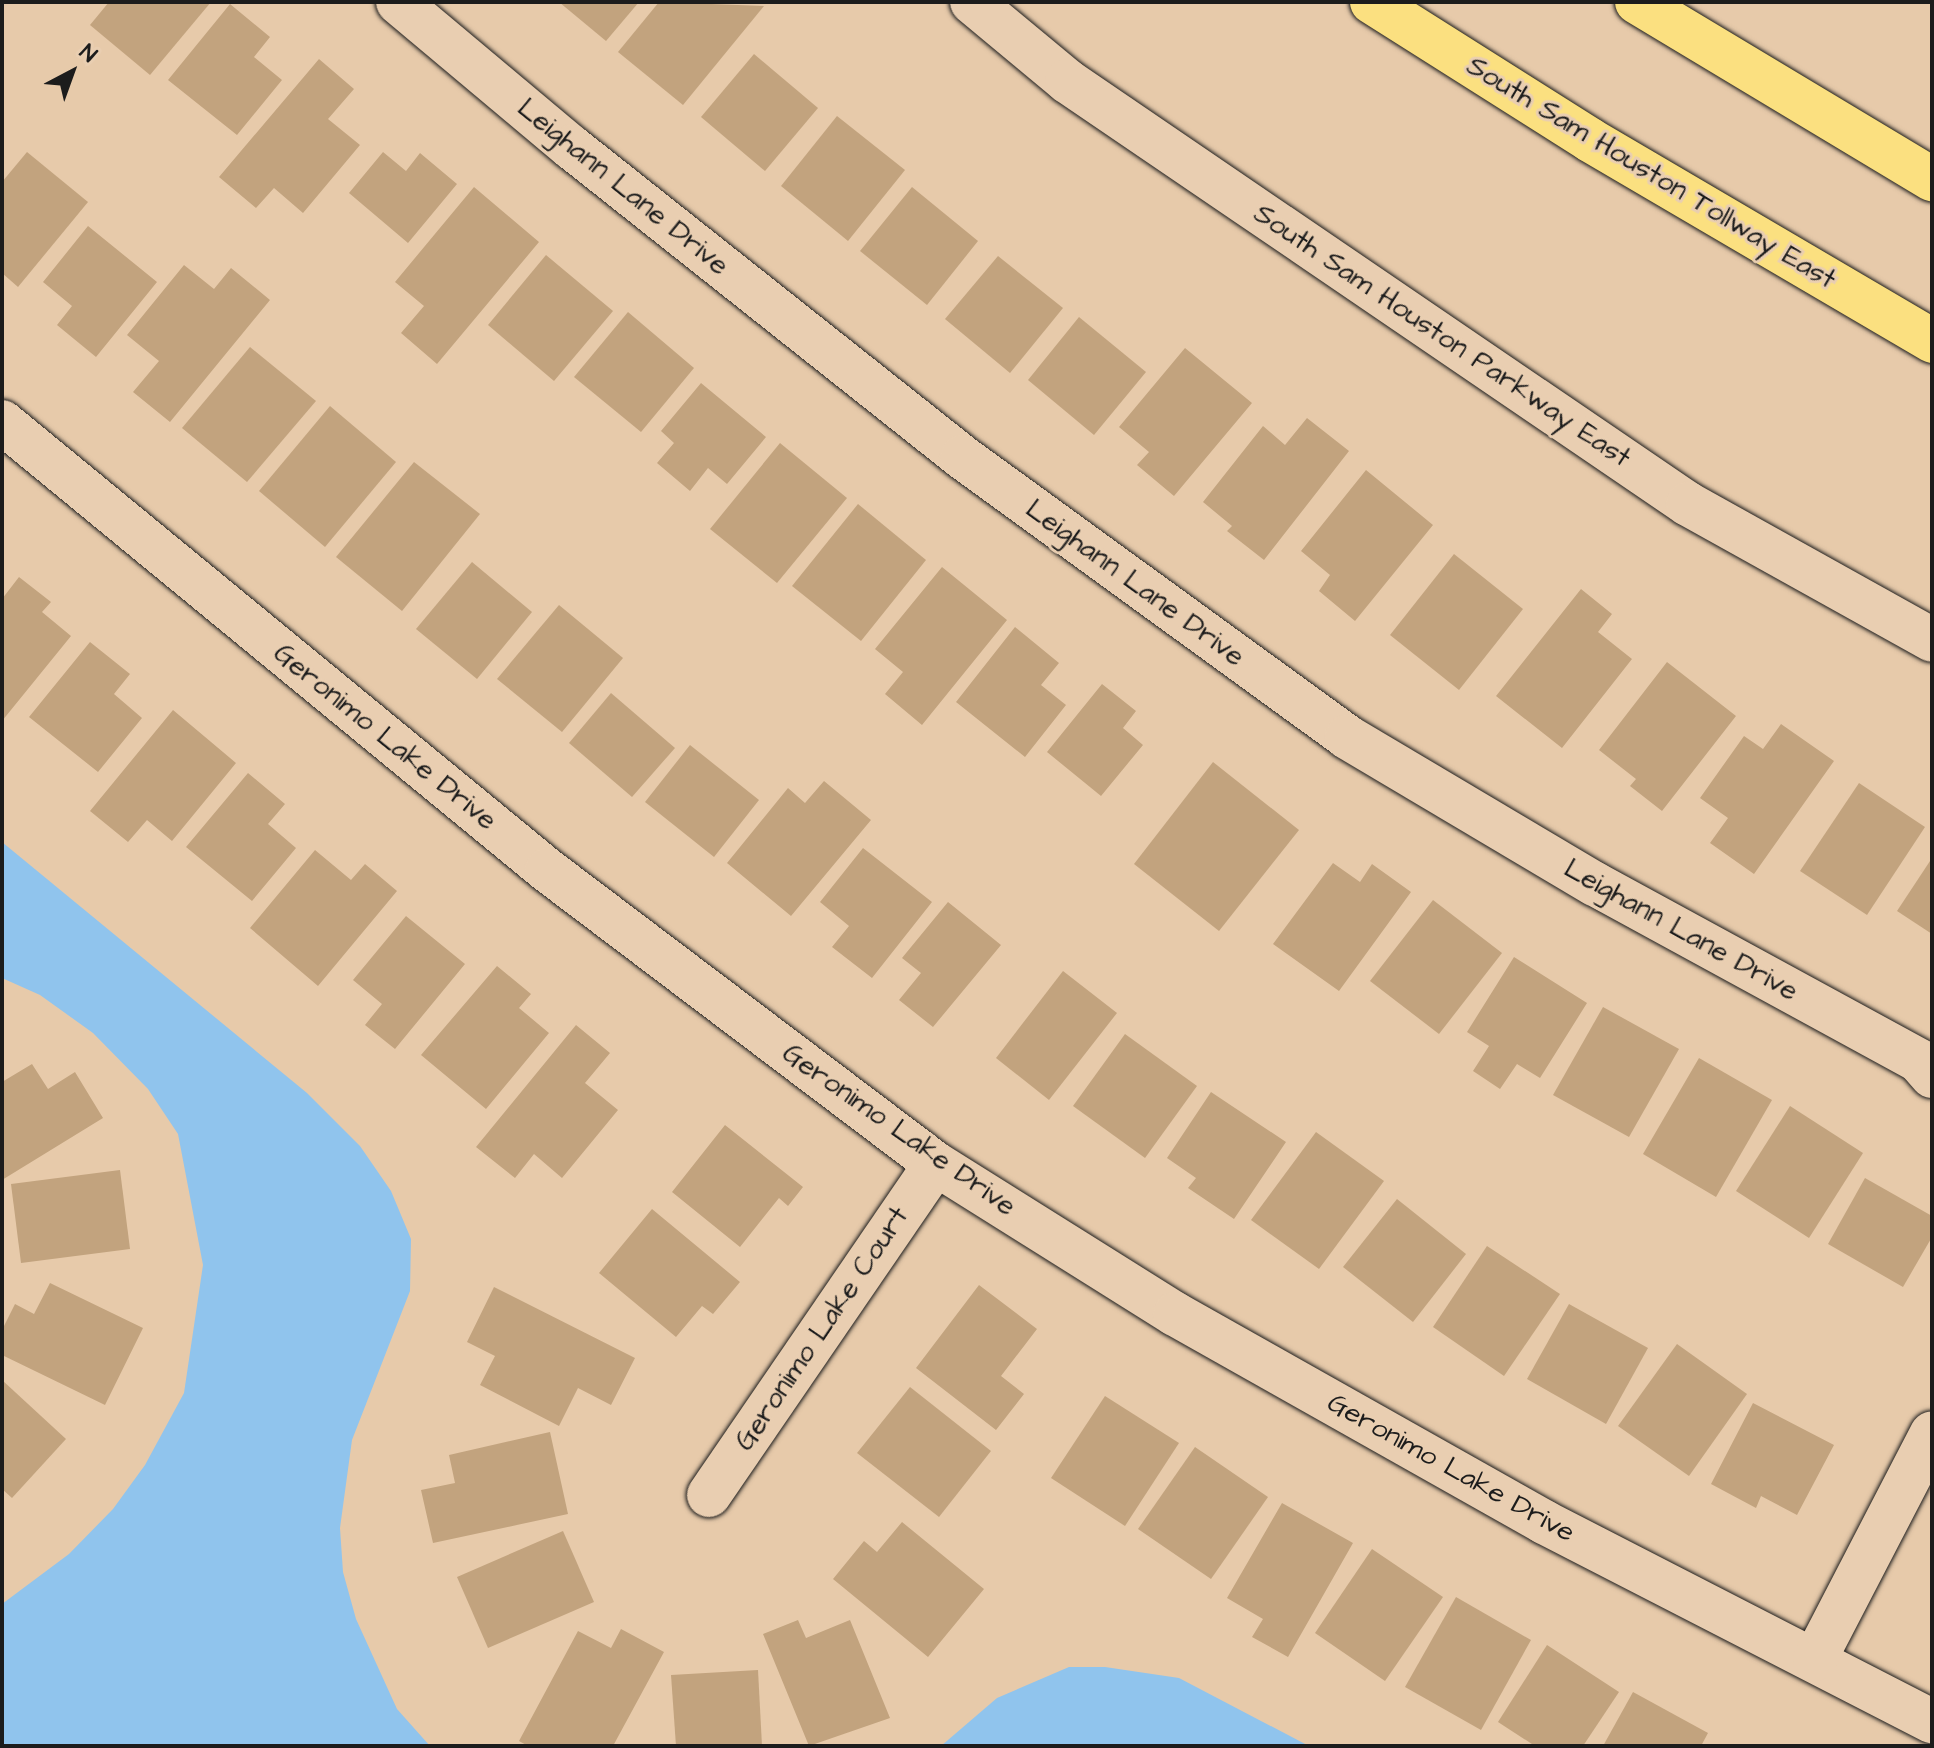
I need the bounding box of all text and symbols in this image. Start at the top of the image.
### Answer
north arrow [32,32,112,112]
text: N [73,37,103,70]
street label: South Sam Houston Tollway East [1460,49,1842,297]
street label: Leighann Lane Drive [511,91,735,283]
street label: South Sam Houston Parkway East [1247,197,1637,475]
street label: Leighann Lane Drive [1019,492,1251,674]
street label: Geronimo Lake Drive [267,637,503,837]
street label: Leighann Lane Drive [1558,852,1804,1008]
street label: Geronimo Lake Drive [776,1037,1022,1223]
street label: Geronimo Lake Court [728,1201,916,1457]
street label: Geronimo Lake Drive [1322,1386,1580,1550]

